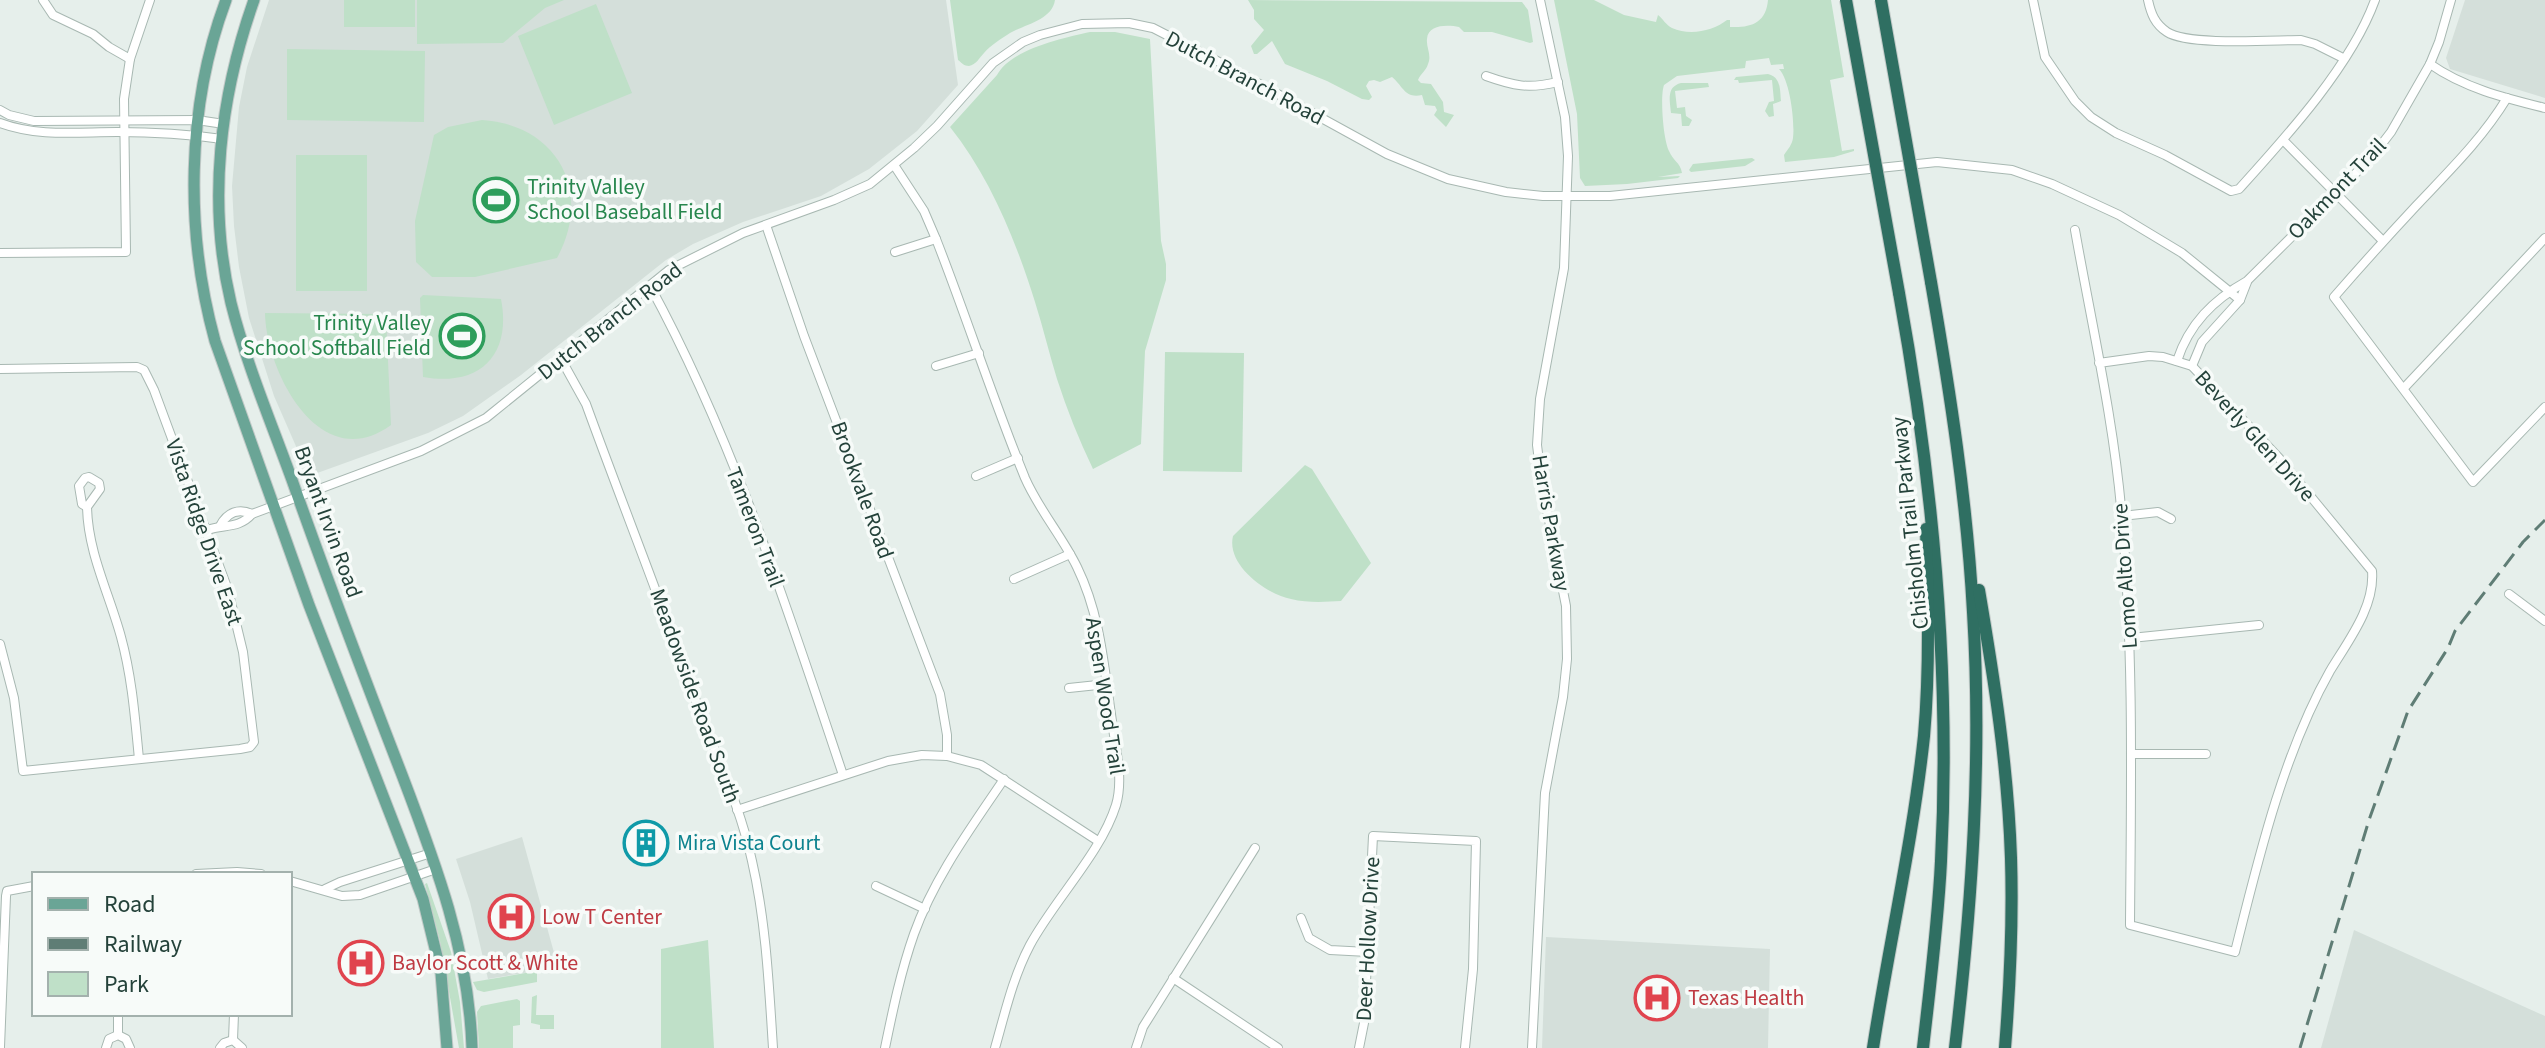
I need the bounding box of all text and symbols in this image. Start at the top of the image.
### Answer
street label: Dutch Branch Road [1160,23,1330,133]
street label: Oakmont Trail [2280,131,2394,247]
place label: Trinity Valley School Baseball Field [527,171,722,228]
sports icon: Trinity Valley School Baseball Field [472,176,520,224]
street label: Dutch Branch Road [531,254,689,388]
place label: Trinity Valley School Softball Field [243,307,432,364]
sports icon: Trinity Valley School Softball Field [438,312,486,360]
street label: Beverly Glen Drive [2187,363,2323,509]
street label: Chisholm Trail Parkway [1883,414,1937,631]
street label: Brookvale Road [822,417,902,563]
street label: Vista Ridge Drive East [157,435,251,630]
street label: Bryant Irvin Road [286,442,370,602]
street label: Harris Parkway [1523,452,1579,594]
street label: Tameron Trail [717,462,793,592]
street label: Lomo Alto Drive [2104,502,2146,650]
street label: Meadowside Road South [641,584,749,808]
street label: Aspen Wood Trail [1077,615,1133,777]
building icon: Mira Vista Court [622,819,670,867]
place label: Mira Vista Court [677,827,821,859]
street label: Deer Hollow Drive [1348,856,1388,1022]
legend [32,872,292,1016]
text: Road [104,887,156,922]
hospital icon: Low T Center [487,893,535,941]
place label: Low T Center [542,901,662,933]
text: Railway [104,927,182,962]
hospital icon: Baylor Scott & White [337,939,385,987]
place label: Baylor Scott & White [392,947,578,979]
text: Park [104,967,149,1002]
hospital icon: Texas Health [1633,974,1681,1022]
place label: Texas Health [1688,982,1804,1014]

